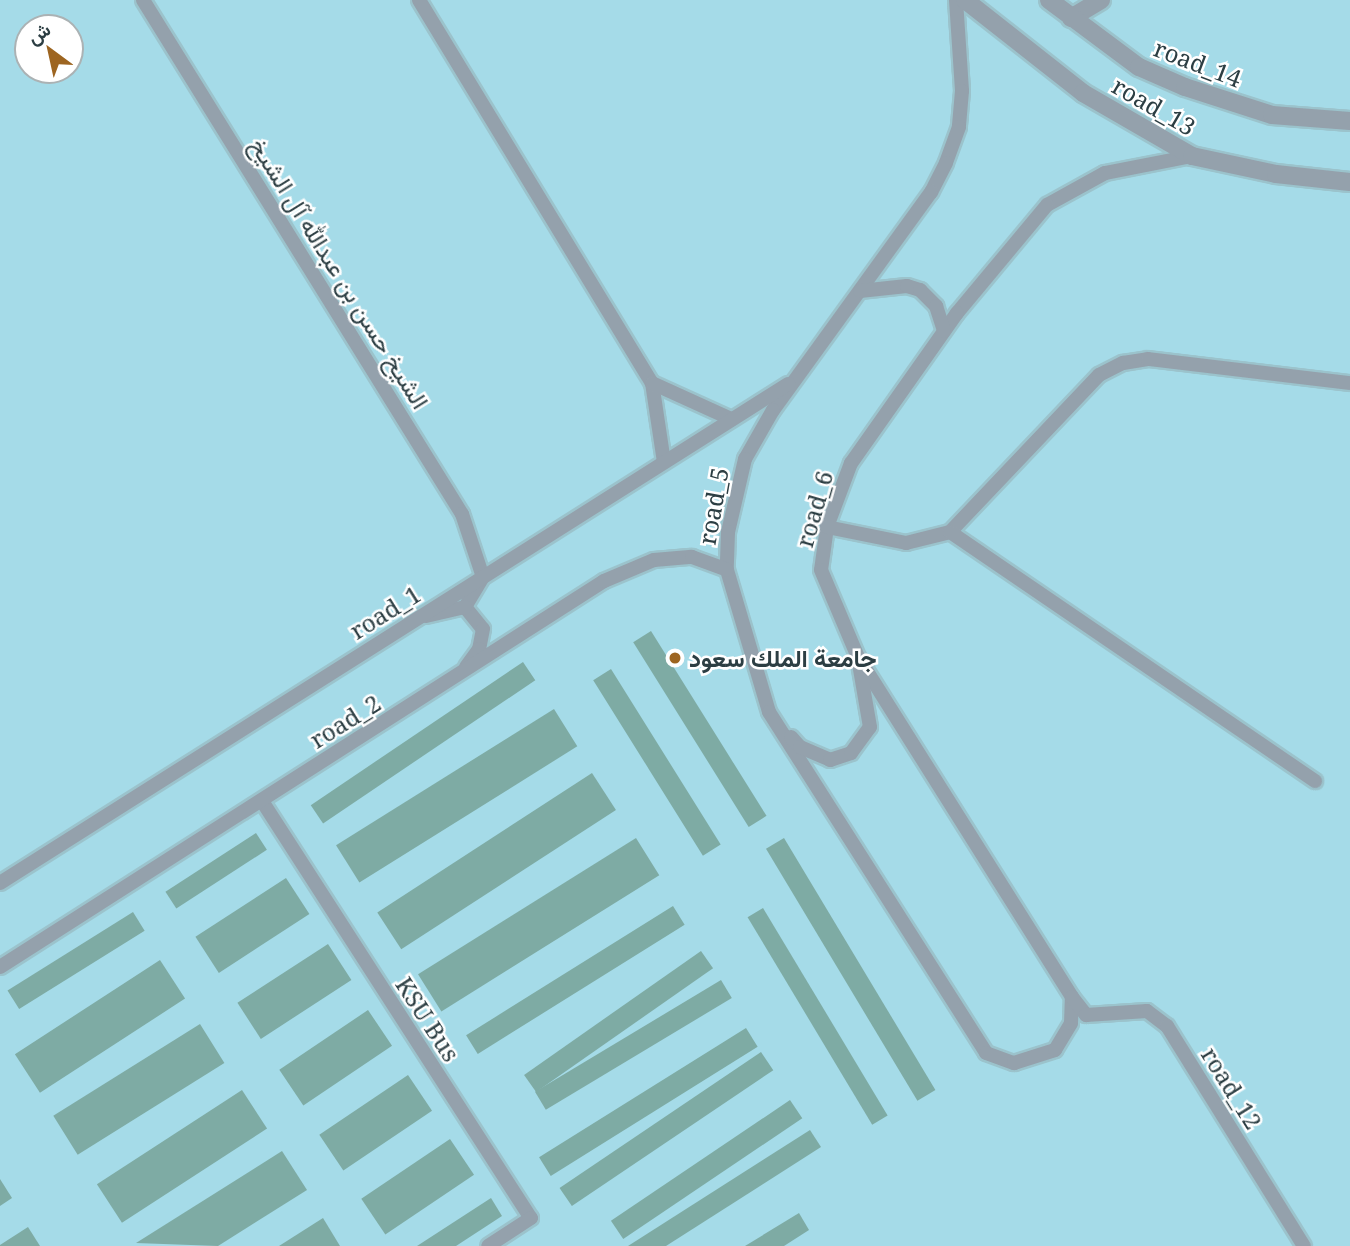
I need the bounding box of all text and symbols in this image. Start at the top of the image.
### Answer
north arrow [14,14,84,84]
text: ش [22,16,55,50]
street label: road_14 [1150,33,1246,93]
street label: road_13 [1107,71,1201,141]
street label: الشيخ حسن بن عبدالله آل الشيخ [245,132,435,414]
street label: road_5 [692,465,734,547]
street label: road_6 [789,468,839,550]
street label: road_1 [344,579,426,645]
place label: جامعة الملك سعود [689,644,877,672]
marker: جامعة الملك سعود [667,650,683,666]
street label: road_2 [304,688,386,754]
street label: KSU Bus [390,971,466,1067]
street label: road_12 [1196,1042,1268,1134]

